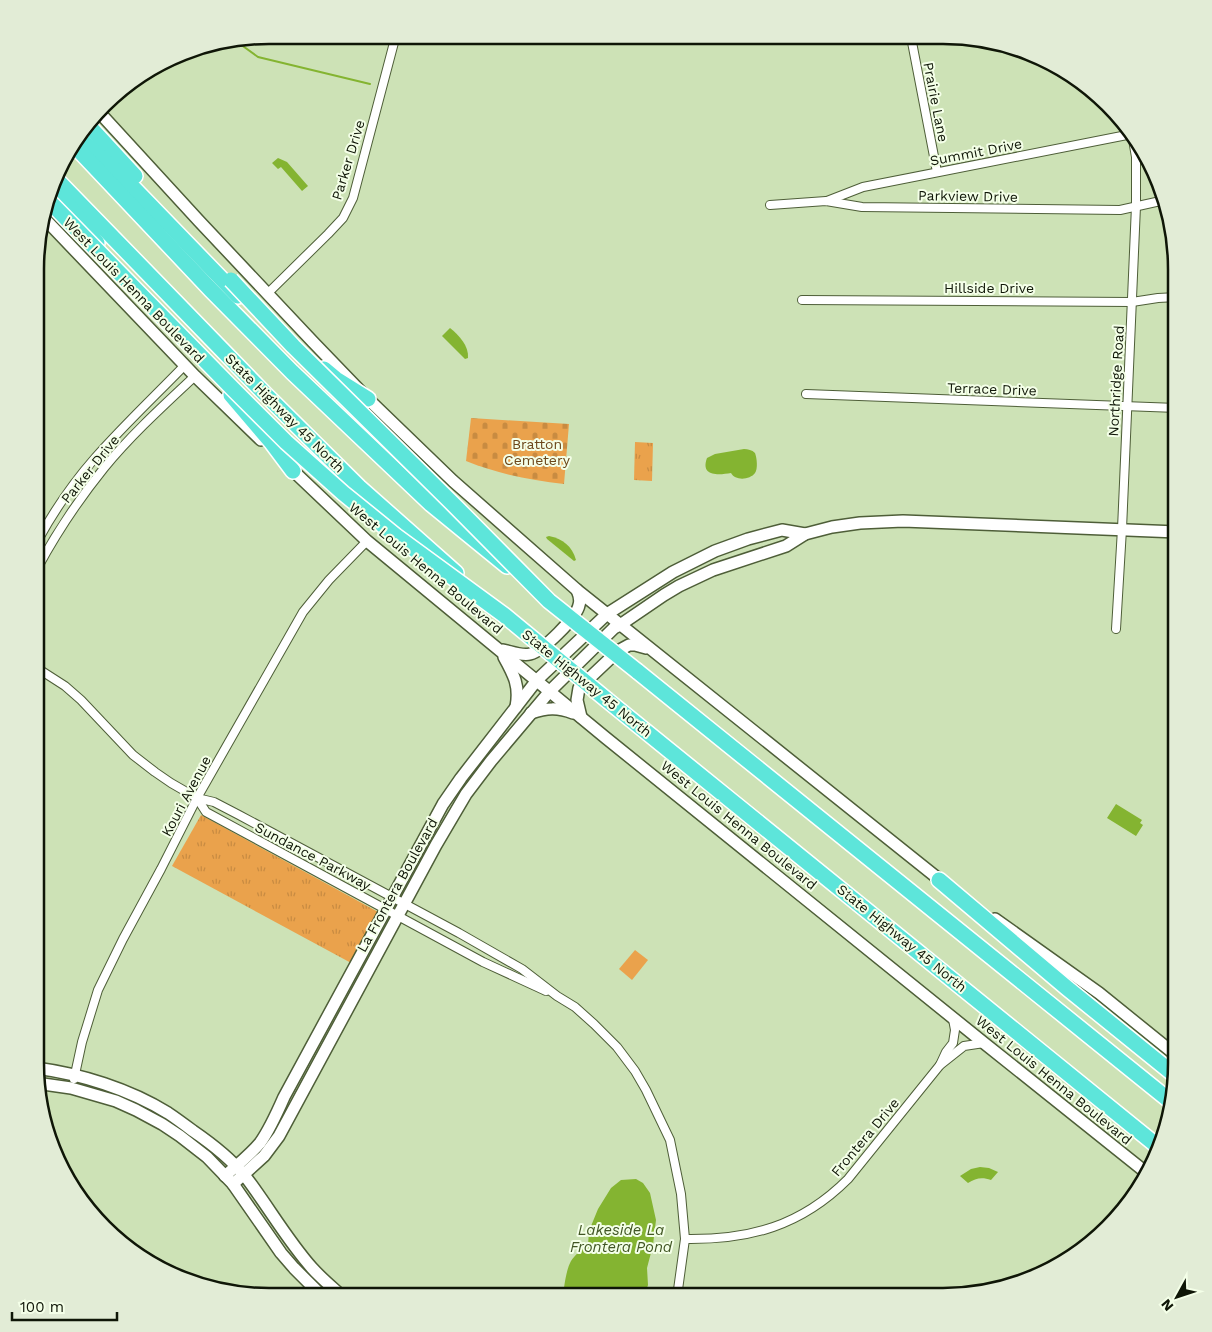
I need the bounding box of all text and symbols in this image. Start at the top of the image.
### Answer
street label: Prairie Lane [920,61,952,143]
street label: Parker Drive [328,118,368,202]
street label: Summit Drive [929,135,1023,169]
street label: Parkview Drive [918,187,1018,205]
street label: West Louis Henna Boulevard [60,214,208,366]
street label: Hillside Drive [944,280,1034,296]
street label: Northridge Road [1105,325,1127,437]
street label: State Highway 45 North [222,350,348,476]
street label: Terrace Drive [947,379,1037,399]
street label: Parker Drive [58,432,122,506]
park label: Bratton Cemetery [504,436,571,468]
street label: West Louis Henna Boulevard [346,499,506,637]
street label: State Highway 45 North [519,626,655,740]
street label: Kouri Avenue [158,753,214,839]
street label: West Louis Henna Boulevard [658,757,820,893]
street label: La Frontera Boulevard [353,815,441,955]
street label: Sundance Parkway [252,819,374,894]
street label: State Highway 45 North [834,881,970,995]
street label: West Louis Henna Boulevard [973,1012,1135,1148]
street label: Frontera Drive [828,1095,902,1179]
water label: Lakeside La Frontera Pond [570,1221,673,1256]
north arrow [1152,1272,1202,1322]
scale bar [12,1290,118,1322]
text: N [1158,1296,1177,1314]
text: 100 m [20,1298,64,1316]

